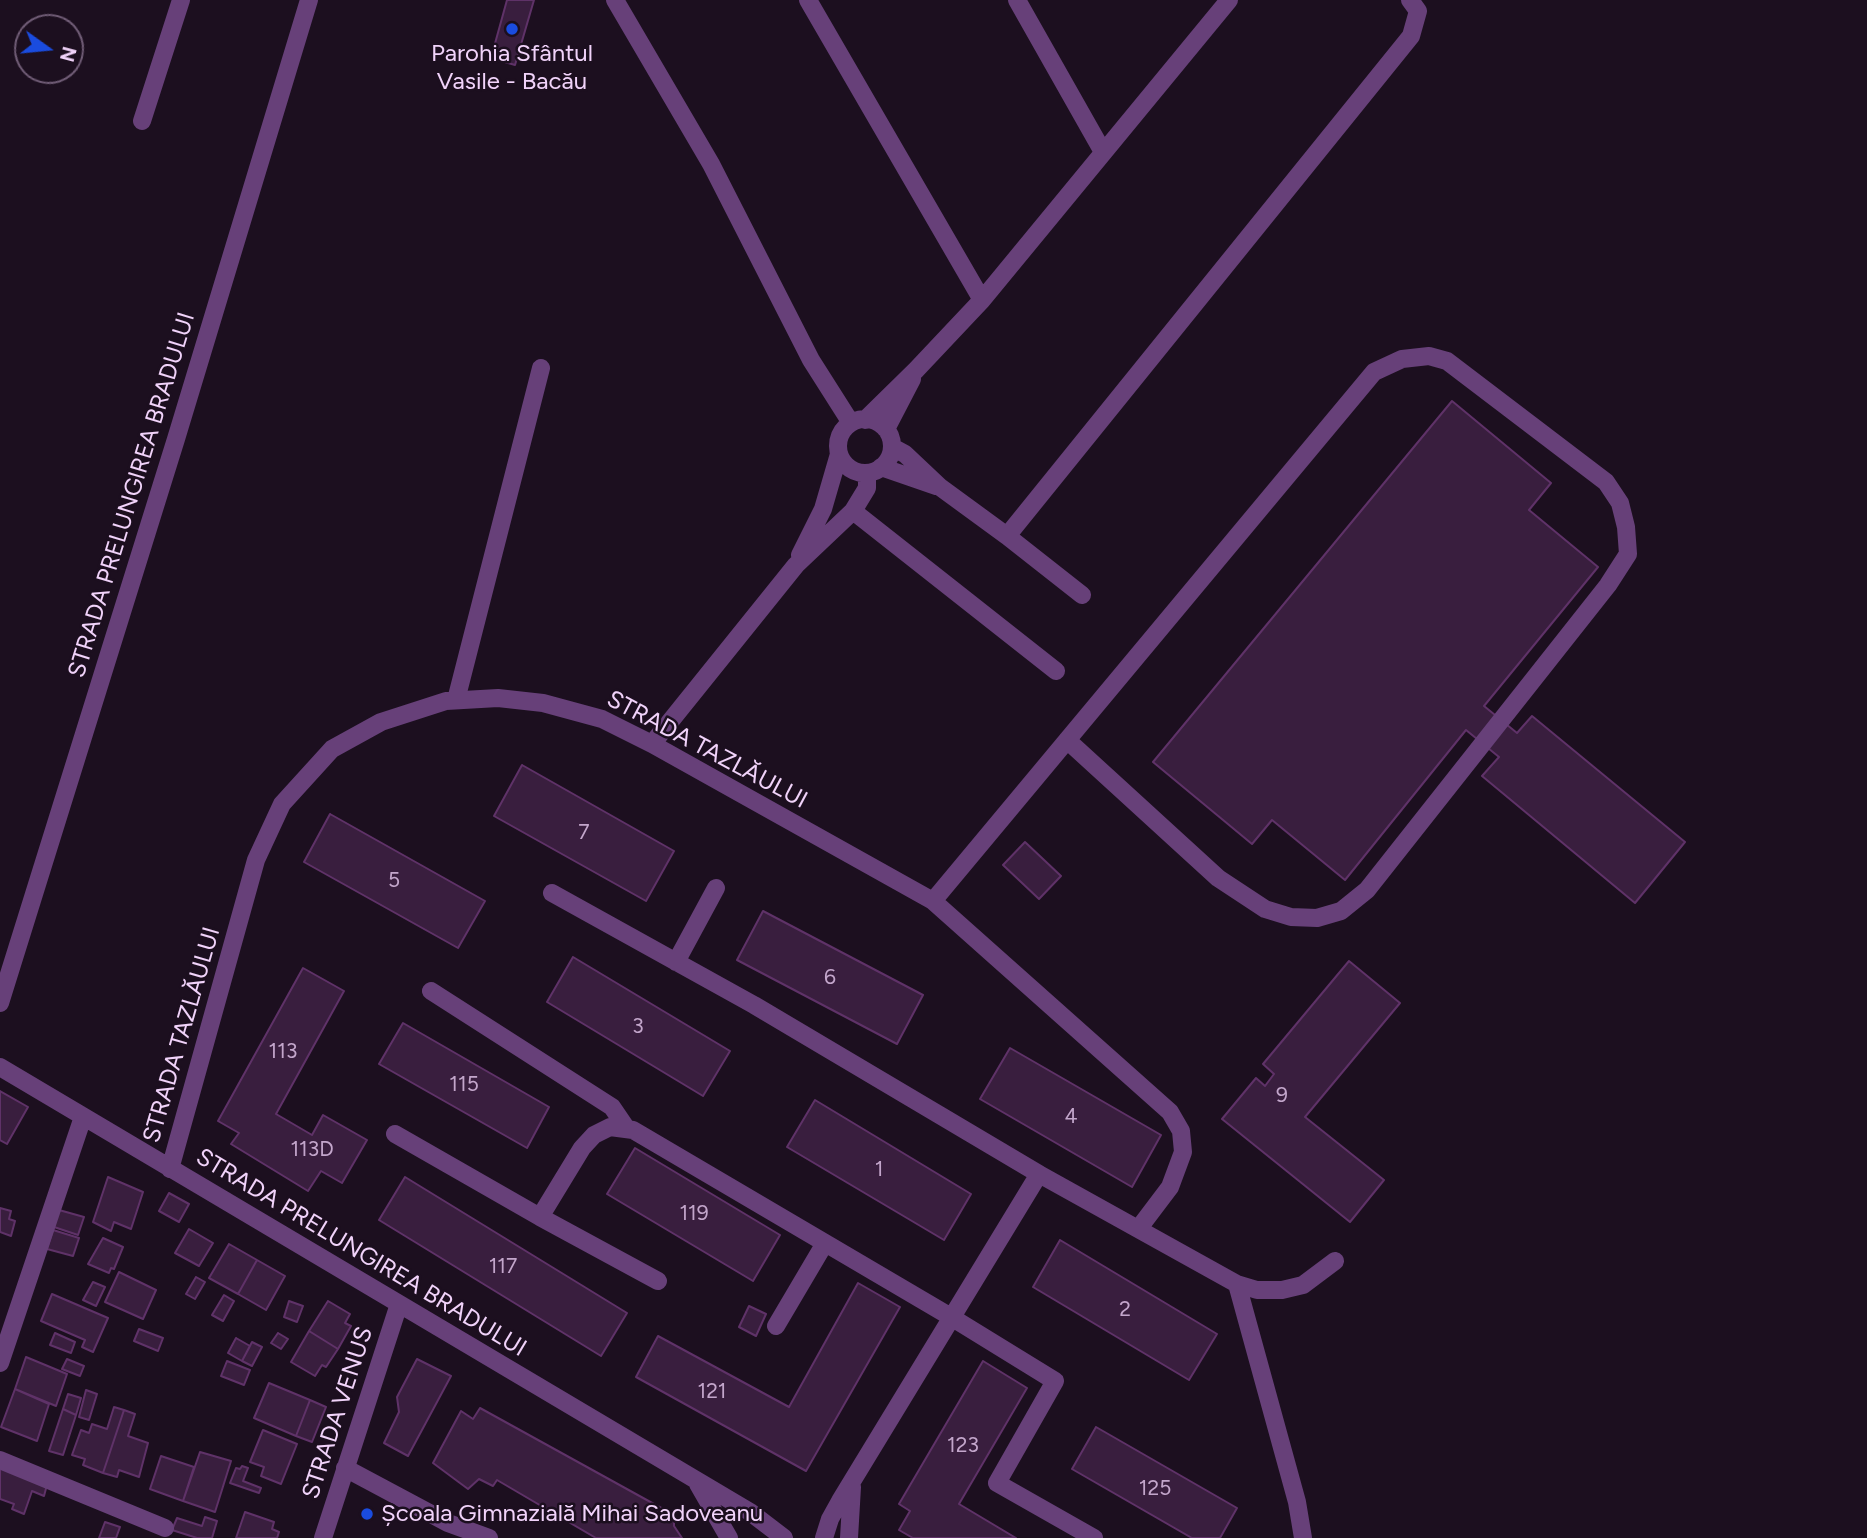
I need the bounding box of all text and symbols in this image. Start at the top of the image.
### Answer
north arrow [14,14,84,84]
marker: Parohia Sfântul Vasile - Bacău [504,21,520,37]
place label: Parohia Sfântul Vasile - Bacău [431,40,593,96]
text: N [55,44,81,64]
street label: STRADA PRELUNGIREA BRADULUI [63,309,201,681]
street label: STRADA TAZLĂULUI [602,685,812,815]
house number: 7 [578,820,590,846]
house number: 5 [388,868,400,894]
street label: STRADA TAZLĂULUI [137,924,227,1146]
house number: 6 [824,965,836,991]
house number: 3 [632,1014,644,1040]
house number: 113 [269,1039,297,1065]
house number: 115 [449,1072,479,1098]
house number: 9 [1276,1083,1288,1109]
house number: 4 [1064,1104,1078,1130]
house number: 113D [290,1137,334,1163]
street label: STRADA PRELUNGIREA BRADULUI [191,1143,531,1363]
house number: 1 [875,1157,883,1183]
house number: 119 [679,1201,709,1227]
house number: 117 [489,1254,517,1280]
house number: 2 [1119,1297,1131,1323]
street label: STRADA VENUS [297,1323,379,1503]
house number: 121 [697,1379,727,1405]
house number: 123 [947,1433,979,1459]
house number: 125 [1139,1476,1171,1502]
place label: Școala Gimnazială Mihai Sadoveanu [381,1500,763,1528]
marker: Școala Gimnazială Mihai Sadoveanu [359,1506,375,1522]

